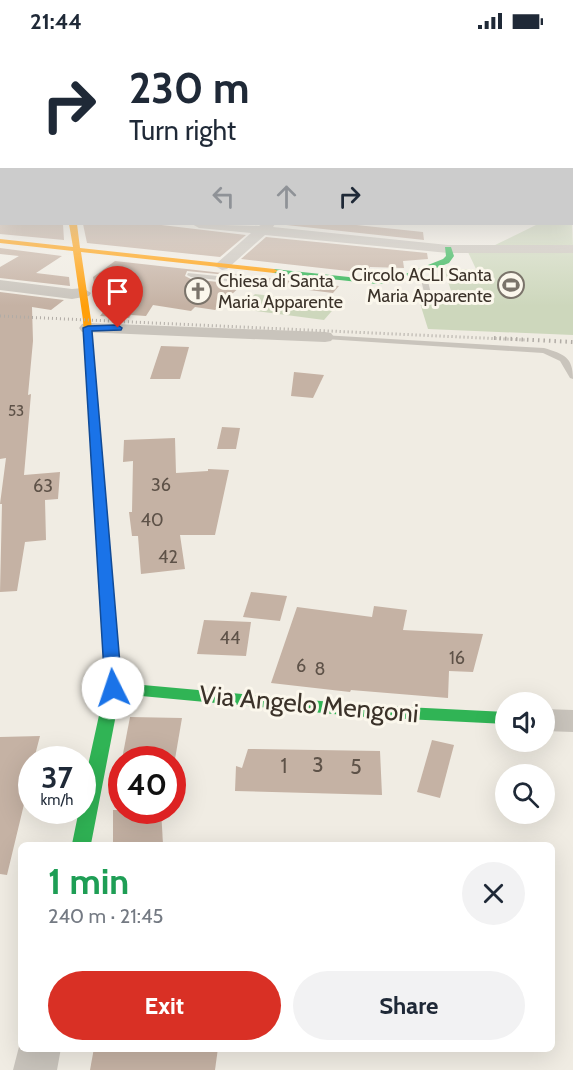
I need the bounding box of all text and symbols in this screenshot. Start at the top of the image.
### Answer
text: 21:44 [30,8,82,35]
text: 230 m [129,62,249,114]
icon: right [30,66,108,144]
text: Turn right [129,114,236,147]
icon: left [207,180,240,213]
icon: ahead [270,180,303,213]
icon: right [333,180,366,213]
place label: Circolo ACLI Santa Maria Apparente [352,264,492,307]
pin [92,266,143,328]
place label: Chiesa di Santa Maria Apparente [218,270,343,313]
sports icon: Circolo ACLI Santa Maria Apparente [496,270,526,300]
icon: arrive [101,275,134,308]
church icon: Chiesa di Santa Maria Apparente [183,276,213,306]
house number: 53 [8,402,24,420]
house number: 36 [151,474,171,496]
house number: 63 [33,475,53,497]
house number: 40 [141,509,163,531]
house number: 42 [158,546,178,568]
house number: 44 [220,627,240,649]
house number: 16 [449,647,465,669]
house number: 6 [296,655,306,677]
position arrow [81,656,145,720]
house number: 8 [315,658,325,680]
street label: Via Angelo Mengoni [198,678,420,730]
map controls [495,692,555,824]
button: sound [495,692,555,752]
speed limit sign: 40 [108,746,186,824]
house number: 3 [312,752,324,777]
house number: 1 [281,753,287,778]
house number: 5 [350,754,362,779]
text: 37 [41,759,73,796]
button: search [495,764,555,824]
text: km/h [41,791,73,809]
text: 1 min [48,859,129,903]
button: close [462,862,525,925]
text: 240 m · 21:45 [48,904,163,928]
button: Exit [48,971,281,1040]
button: Share [293,971,525,1040]

